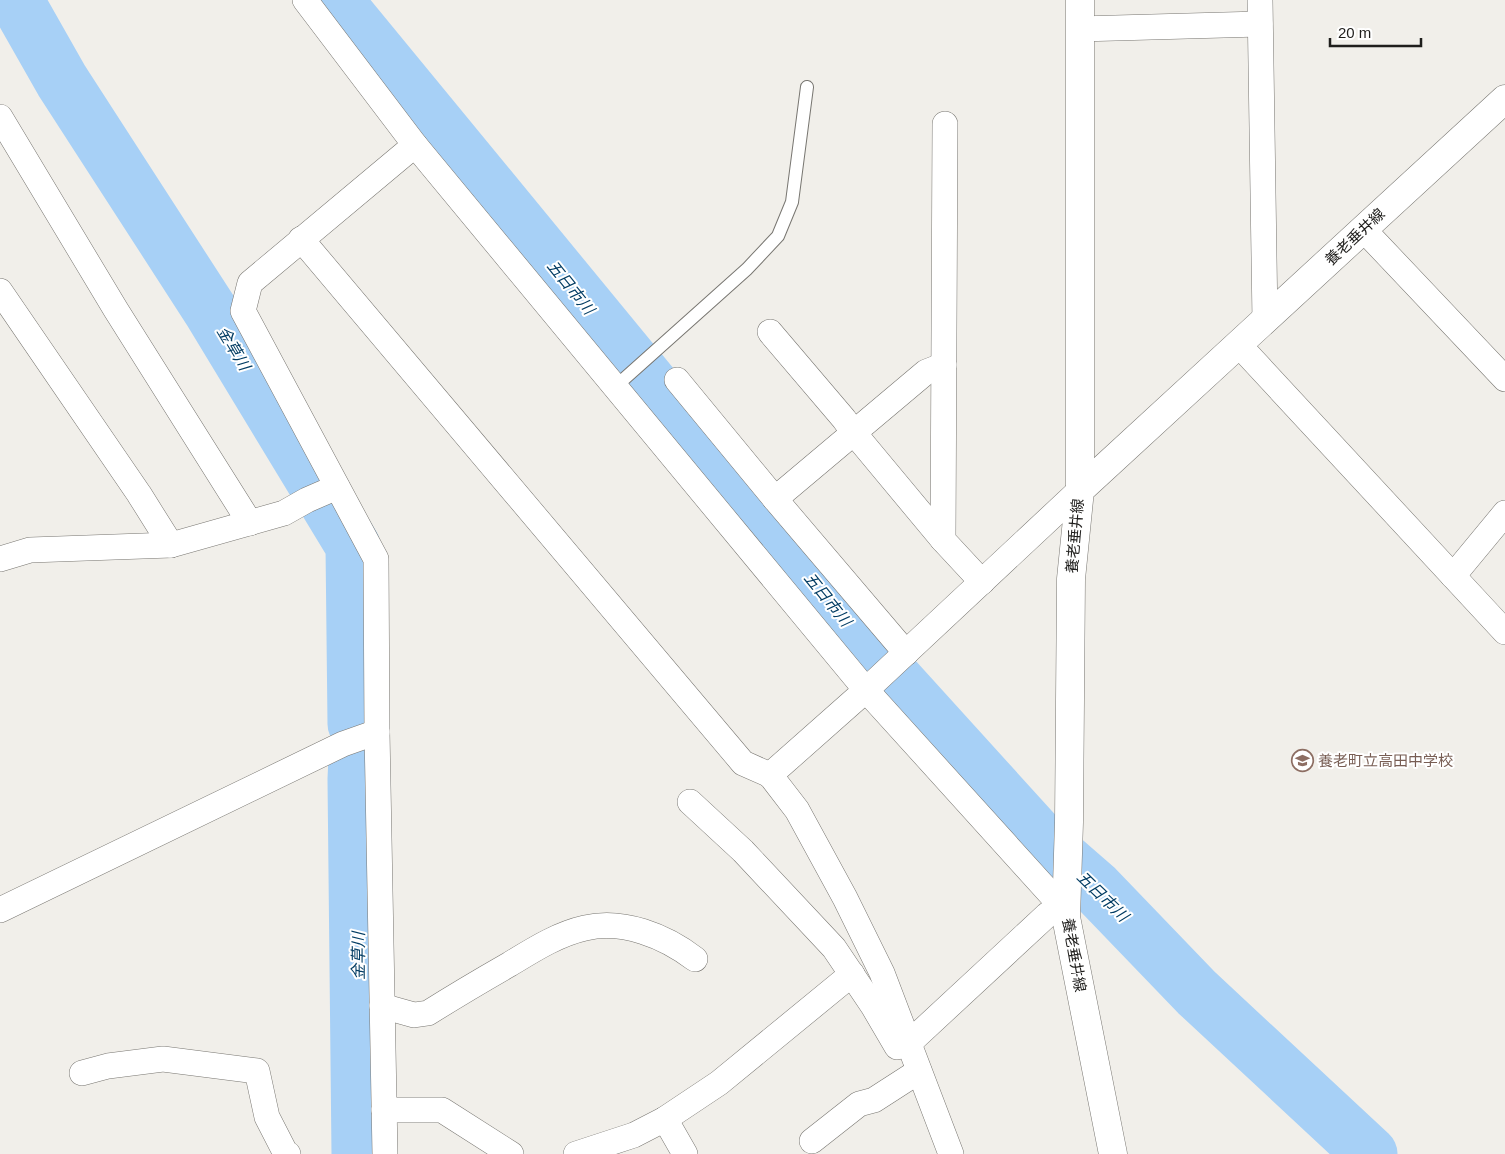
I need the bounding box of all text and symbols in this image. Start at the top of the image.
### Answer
scale bar [1330,15,1421,47]
text: 20 m [1338,24,1371,41]
street label: 養老垂井線 [1321,205,1388,268]
water label: 五日市川 [544,257,599,319]
water label: 金草川 [214,323,254,375]
street label: 養老垂井線 [1063,498,1086,574]
water label: 五日市川 [801,569,856,631]
school or university icon: 養老町立高田中学校 [1290,749,1314,773]
place label: 養老町立高田中学校 [1318,752,1453,769]
water label: 五日市川 [1074,868,1133,926]
street label: 養老垂井線 [1060,916,1089,993]
water label: 金草川 [350,930,367,980]

